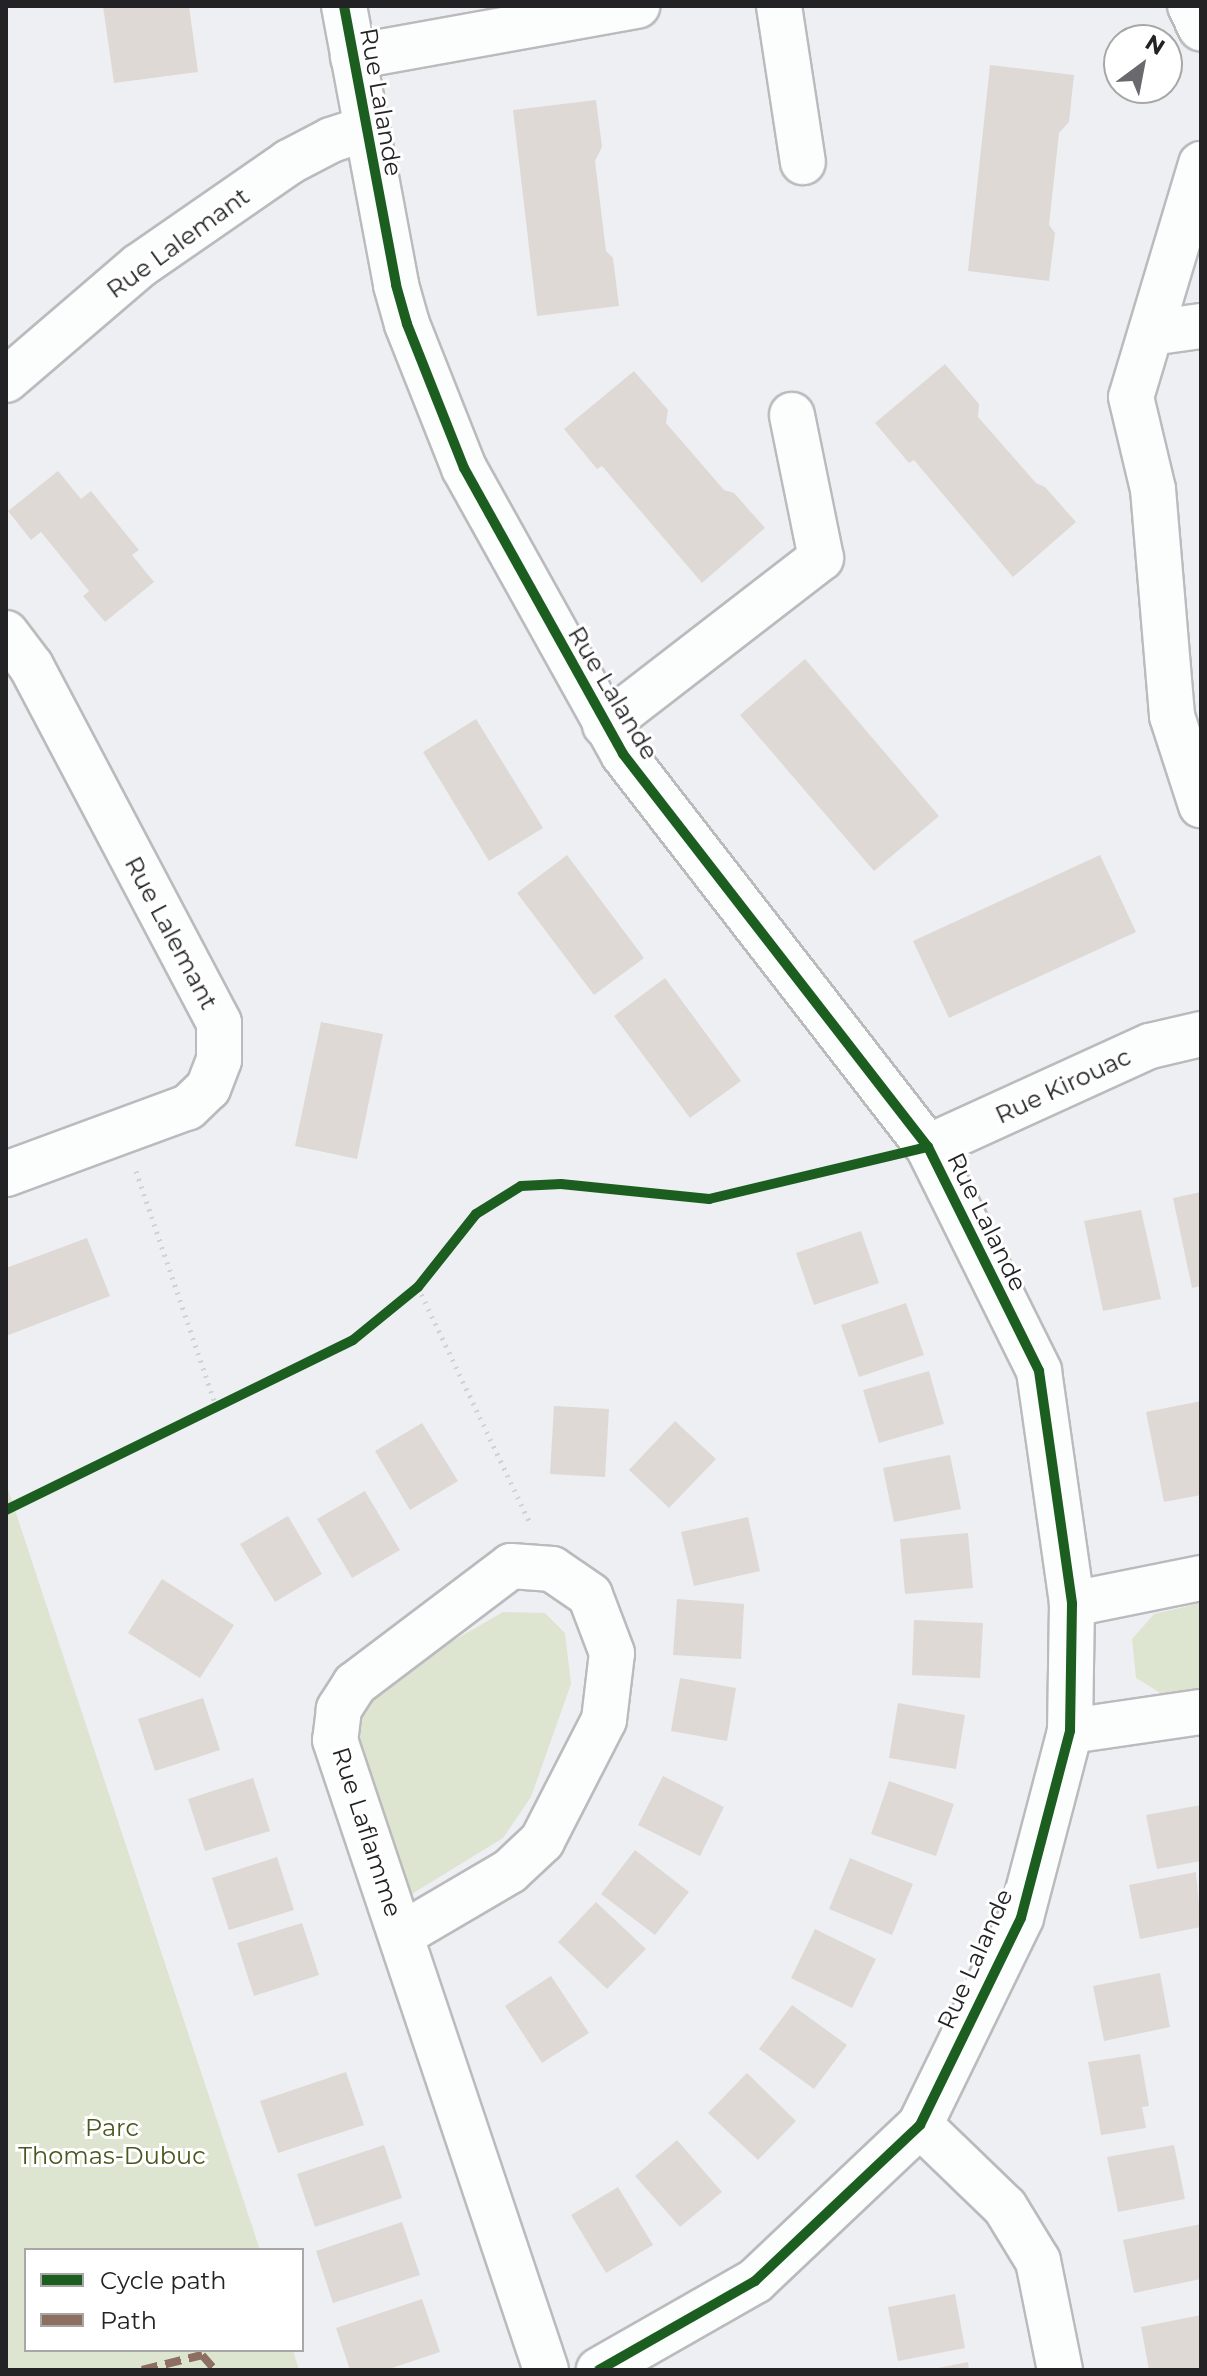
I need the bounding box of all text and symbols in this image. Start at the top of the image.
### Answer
north arrow [1103,24,1183,104]
street label: Rue Lalande [354,26,408,178]
text: N [1140,29,1170,61]
street label: Rue Lalemant [101,182,255,304]
street label: Rue Lalande [562,621,664,765]
street label: Rue Lalemant [119,852,223,1014]
street label: Rue Kirouac [991,1042,1135,1130]
street label: Rue Lalande [941,1148,1033,1296]
street label: Rue Laflamme [326,1743,408,1921]
street label: Rue Lalande [931,1885,1019,2033]
park label: Parc Thomas-Dubuc [18,2114,206,2170]
legend [24,2248,304,2352]
text: Cycle path [100,2266,227,2295]
text: Path [100,2306,157,2335]

